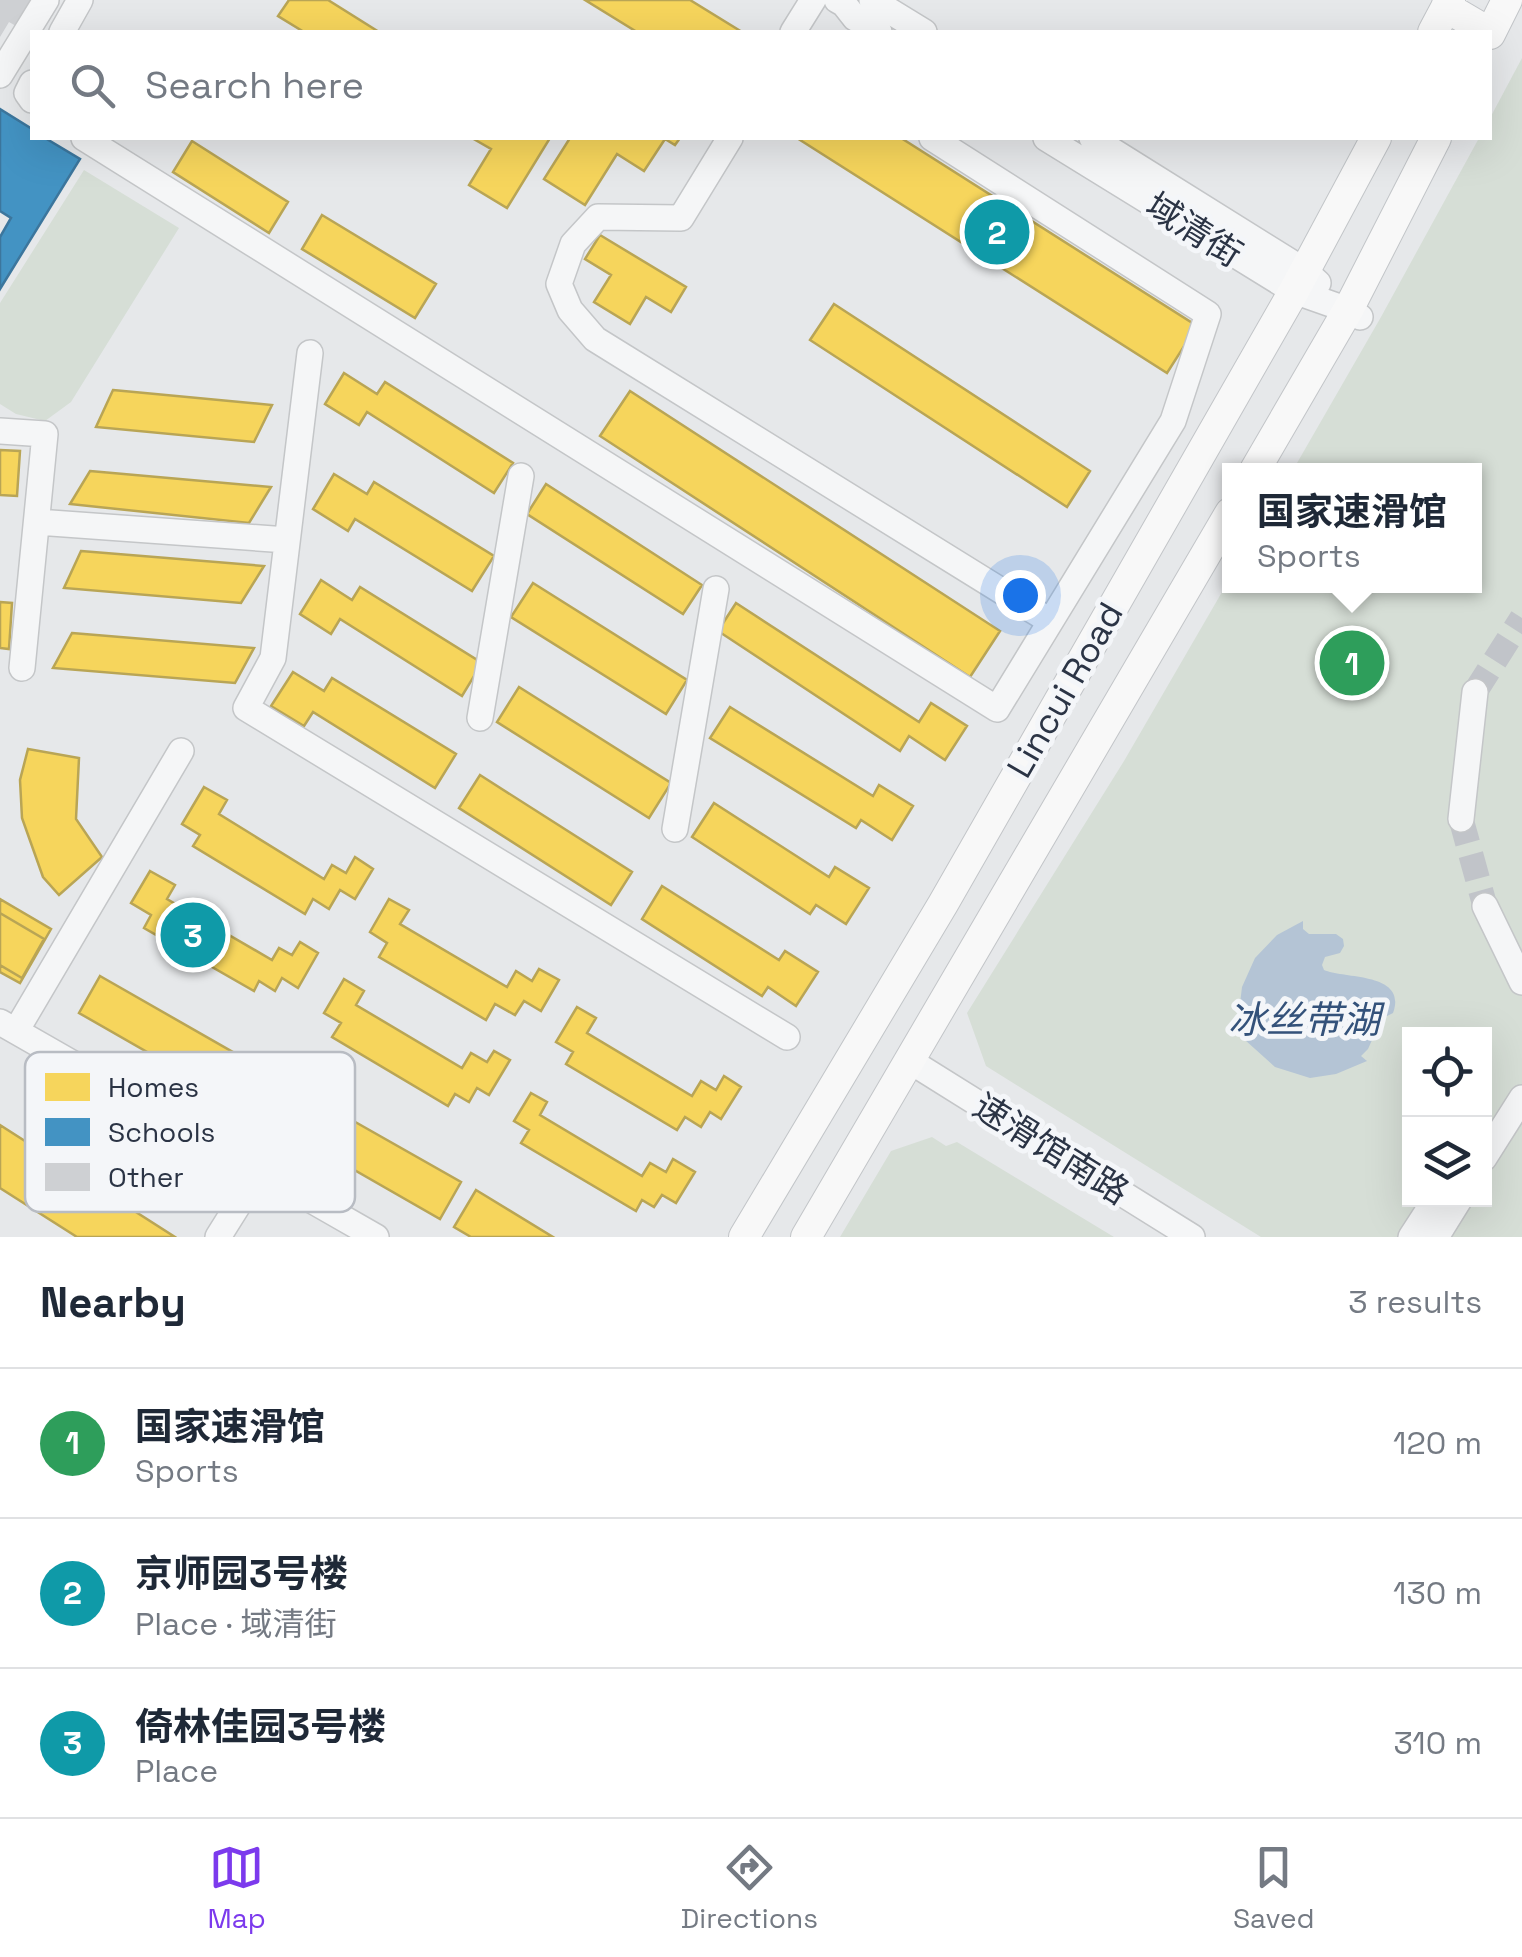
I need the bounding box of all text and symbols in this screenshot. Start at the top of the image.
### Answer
search box [30,30,1492,140]
icon: search [65,58,120,113]
text: Search here [145,61,364,109]
street label: 域清街 [1138,184,1250,276]
pin: 2 [964,194,1030,270]
popup [1222,463,1482,593]
text: 国家速滑馆 [1257,488,1447,536]
text: Sports [1257,536,1361,576]
your location [995,570,1046,621]
street label: Lincui Road [997,595,1133,785]
pin: 1 [1320,626,1384,700]
pin: 3 [160,898,226,972]
water label: 冰丝带湖 [1228,996,1385,1044]
map controls [1402,1027,1492,1207]
button: locate [1402,1027,1492,1117]
legend [25,1052,355,1212]
text: Homes [108,1069,199,1105]
street label: 速滑馆南路 [965,1084,1137,1214]
text: Schools [108,1114,215,1150]
button: layers [1402,1117,1492,1207]
text: Other [108,1159,184,1195]
text: Nearby [40,1276,186,1329]
text: 3 results [1348,1282,1482,1322]
text: 国家速滑馆 [135,1403,325,1451]
text: 1 [65,1423,80,1463]
text: 120 m [1393,1423,1482,1463]
text: Sports [135,1451,239,1491]
text: 京师园3号楼 [135,1550,348,1598]
text: 2 [63,1573,82,1613]
text: 130 m [1393,1573,1482,1613]
text: Place · 域清街 [135,1604,337,1644]
text: 倚林佳园3号楼 [135,1703,386,1751]
text: 3 [63,1723,82,1763]
text: 310 m [1394,1723,1482,1763]
text: Place [135,1751,218,1791]
tab: Map [207,1840,266,1936]
tab: Directions [681,1840,818,1936]
tab: Saved [1233,1840,1315,1936]

